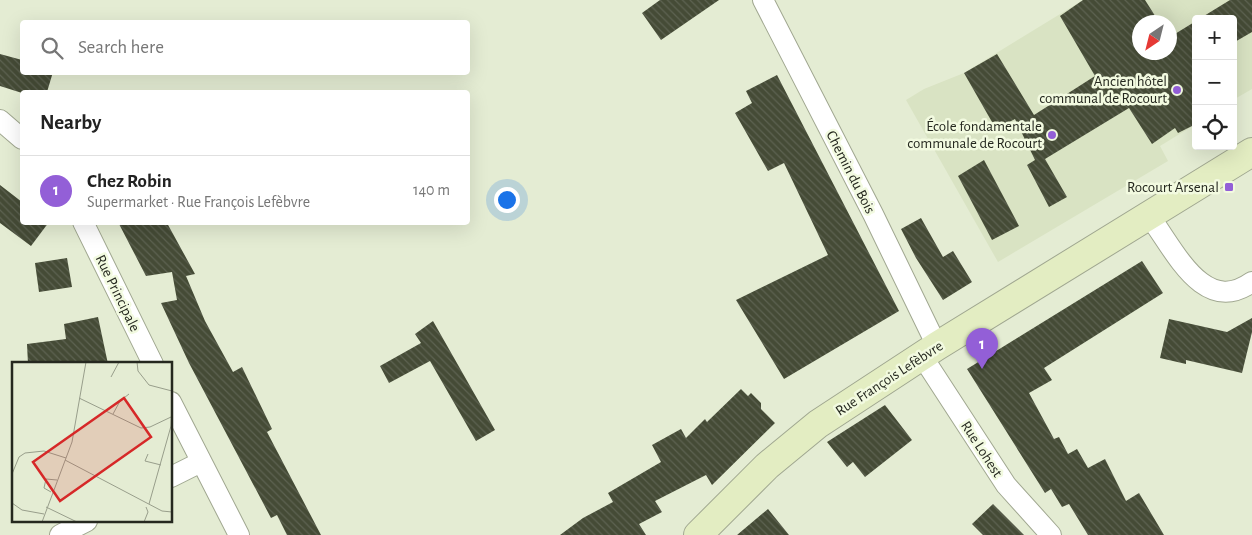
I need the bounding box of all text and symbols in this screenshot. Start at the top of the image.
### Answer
north arrow [1132,15,1177,60]
map controls [1192,15,1237,150]
button: + [1192,15,1237,60]
search box [20,20,470,75]
icon: search [38,34,66,62]
text: Search here [78,38,164,57]
button: − [1192,60,1237,105]
place label: Ancien hôtel communal de Rocourt [1039,74,1167,106]
marker: Ancien hôtel communal de Rocourt [1171,84,1183,96]
button: locate [1192,105,1237,150]
text: Nearby [40,112,101,133]
place label: École fondamentale communale de Rocourt [907,117,1042,151]
street label: Chemin du Bois [823,128,878,216]
marker: École fondamentale communale de Rocourt [1046,129,1058,141]
text: Chez Robin [87,172,172,191]
place label: Rocourt Arsenal [1127,180,1219,195]
marker: Rocourt Arsenal [1223,181,1235,193]
text: 1 [53,182,59,198]
text: 140 m [413,182,450,198]
your location [494,187,520,213]
text: Supermarket · Rue François Lefèbvre [87,194,310,210]
street label: Rue Principale [93,252,143,334]
pin: 1 [966,328,998,369]
street label: Rue François Lefèbvre [833,338,946,419]
inset map [12,362,172,522]
street label: Rue Lohest [958,419,1005,480]

